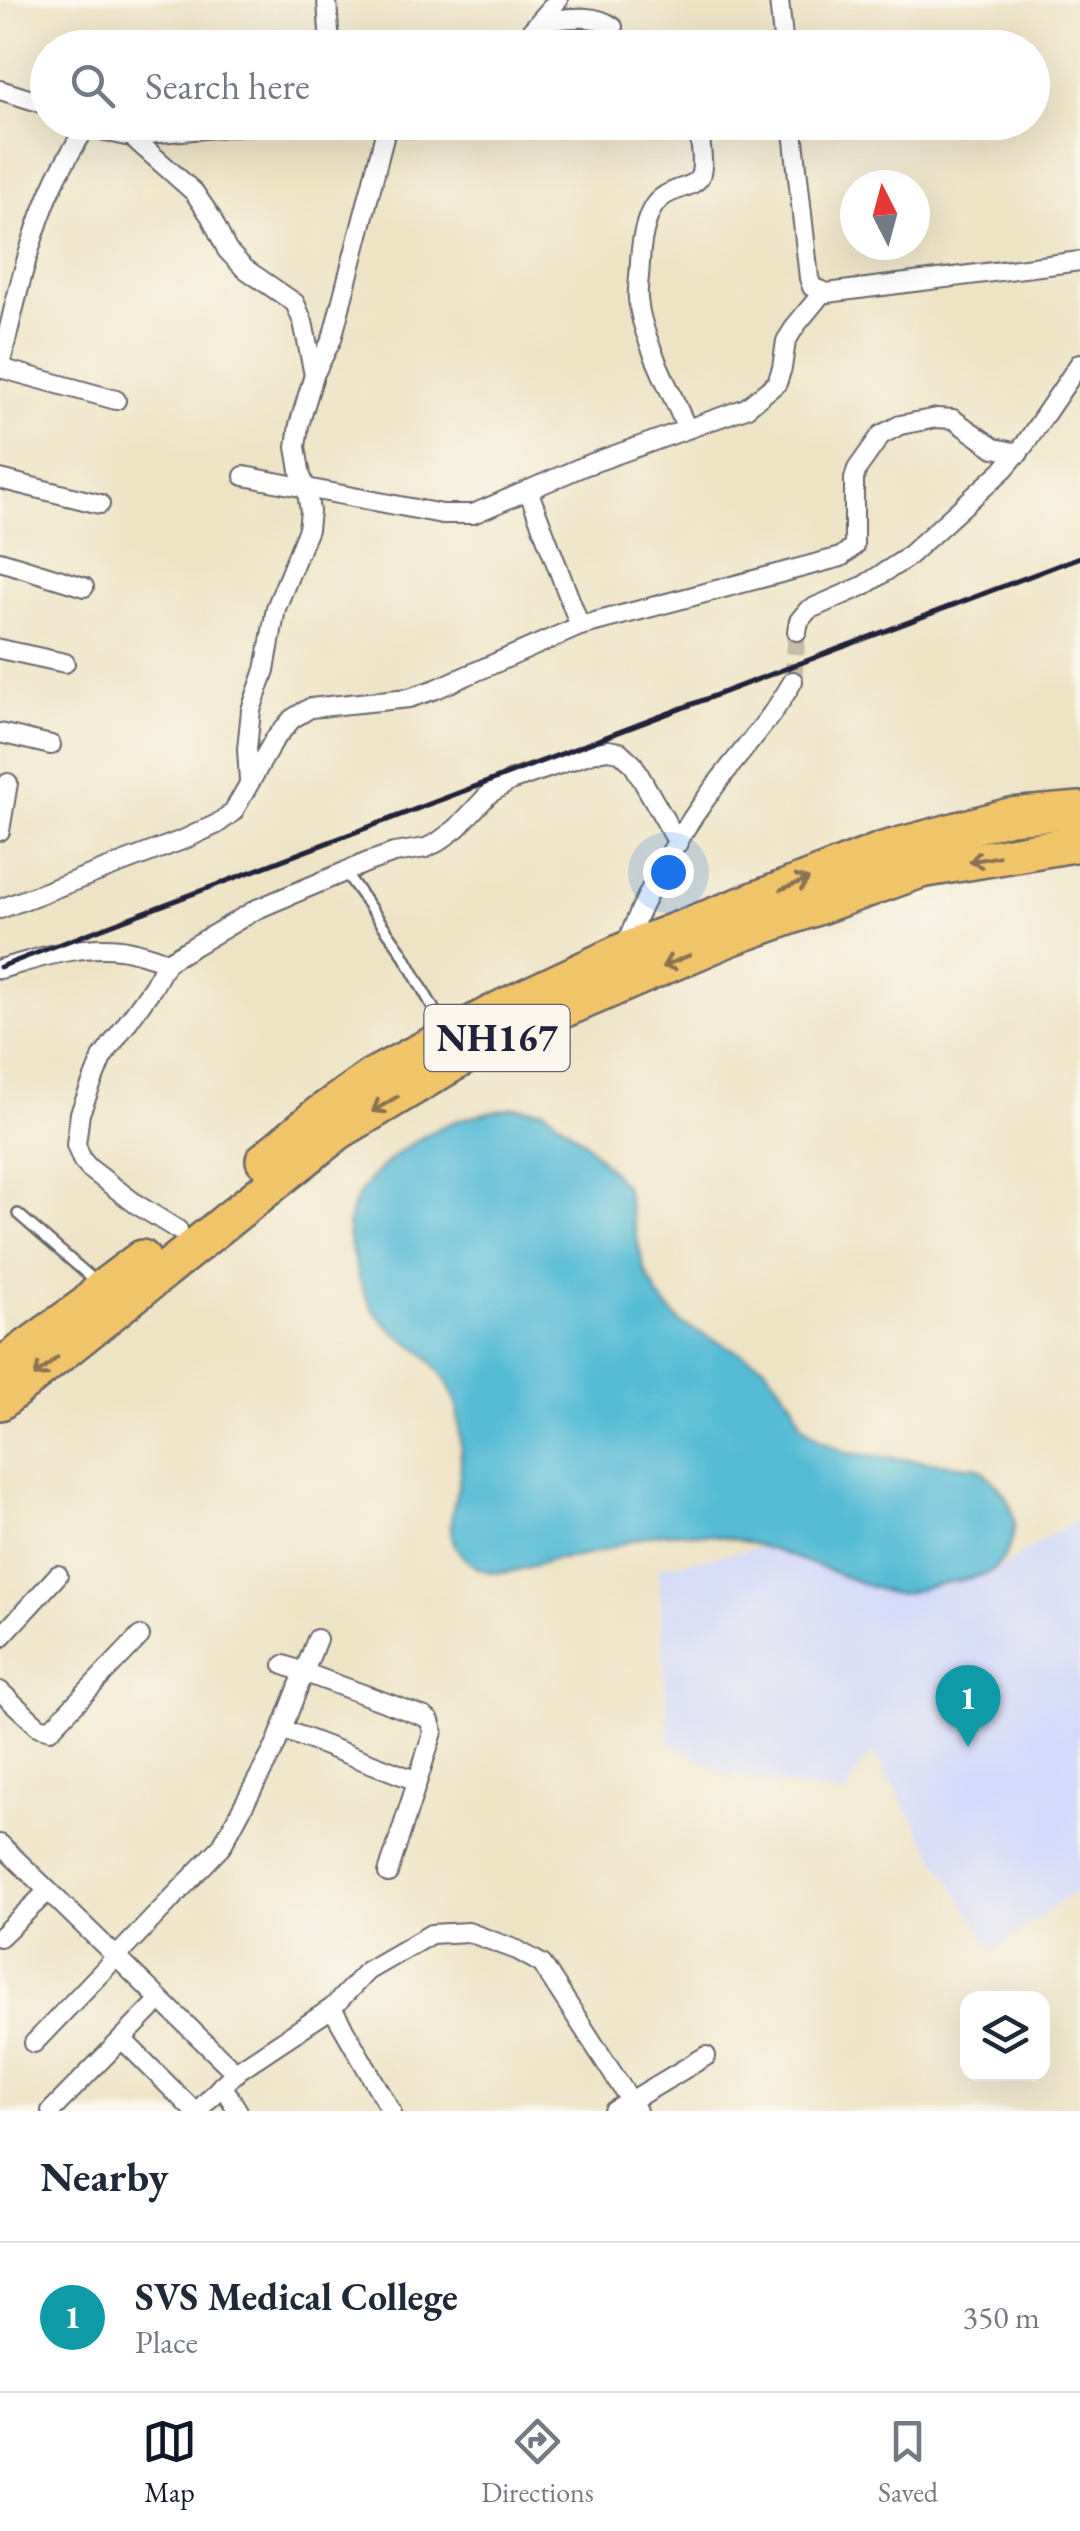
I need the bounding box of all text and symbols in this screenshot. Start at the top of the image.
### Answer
search box [30,30,1050,140]
icon: search [65,58,120,113]
text: Search here [145,61,310,110]
north arrow [840,170,930,260]
your location [643,847,694,898]
one-way arrow [968,850,1001,869]
one-way arrow [779,874,810,892]
one-way arrow [661,953,692,971]
road number: NH167 [424,1005,570,1071]
one-way arrow [371,1094,400,1114]
one-way arrow [33,1356,59,1378]
pin: 1 [936,1664,1000,1747]
map controls [960,1991,1050,2081]
button: layers [960,1991,1050,2081]
text: Nearby [40,2149,169,2204]
text: SVS Medical College [135,2272,458,2321]
text: 1 [64,2296,81,2338]
text: 350 m [963,2296,1040,2338]
text: Place [135,2321,198,2363]
tab: Map [142,2414,197,2510]
tab: Directions [481,2414,594,2510]
tab: Saved [878,2414,938,2510]

